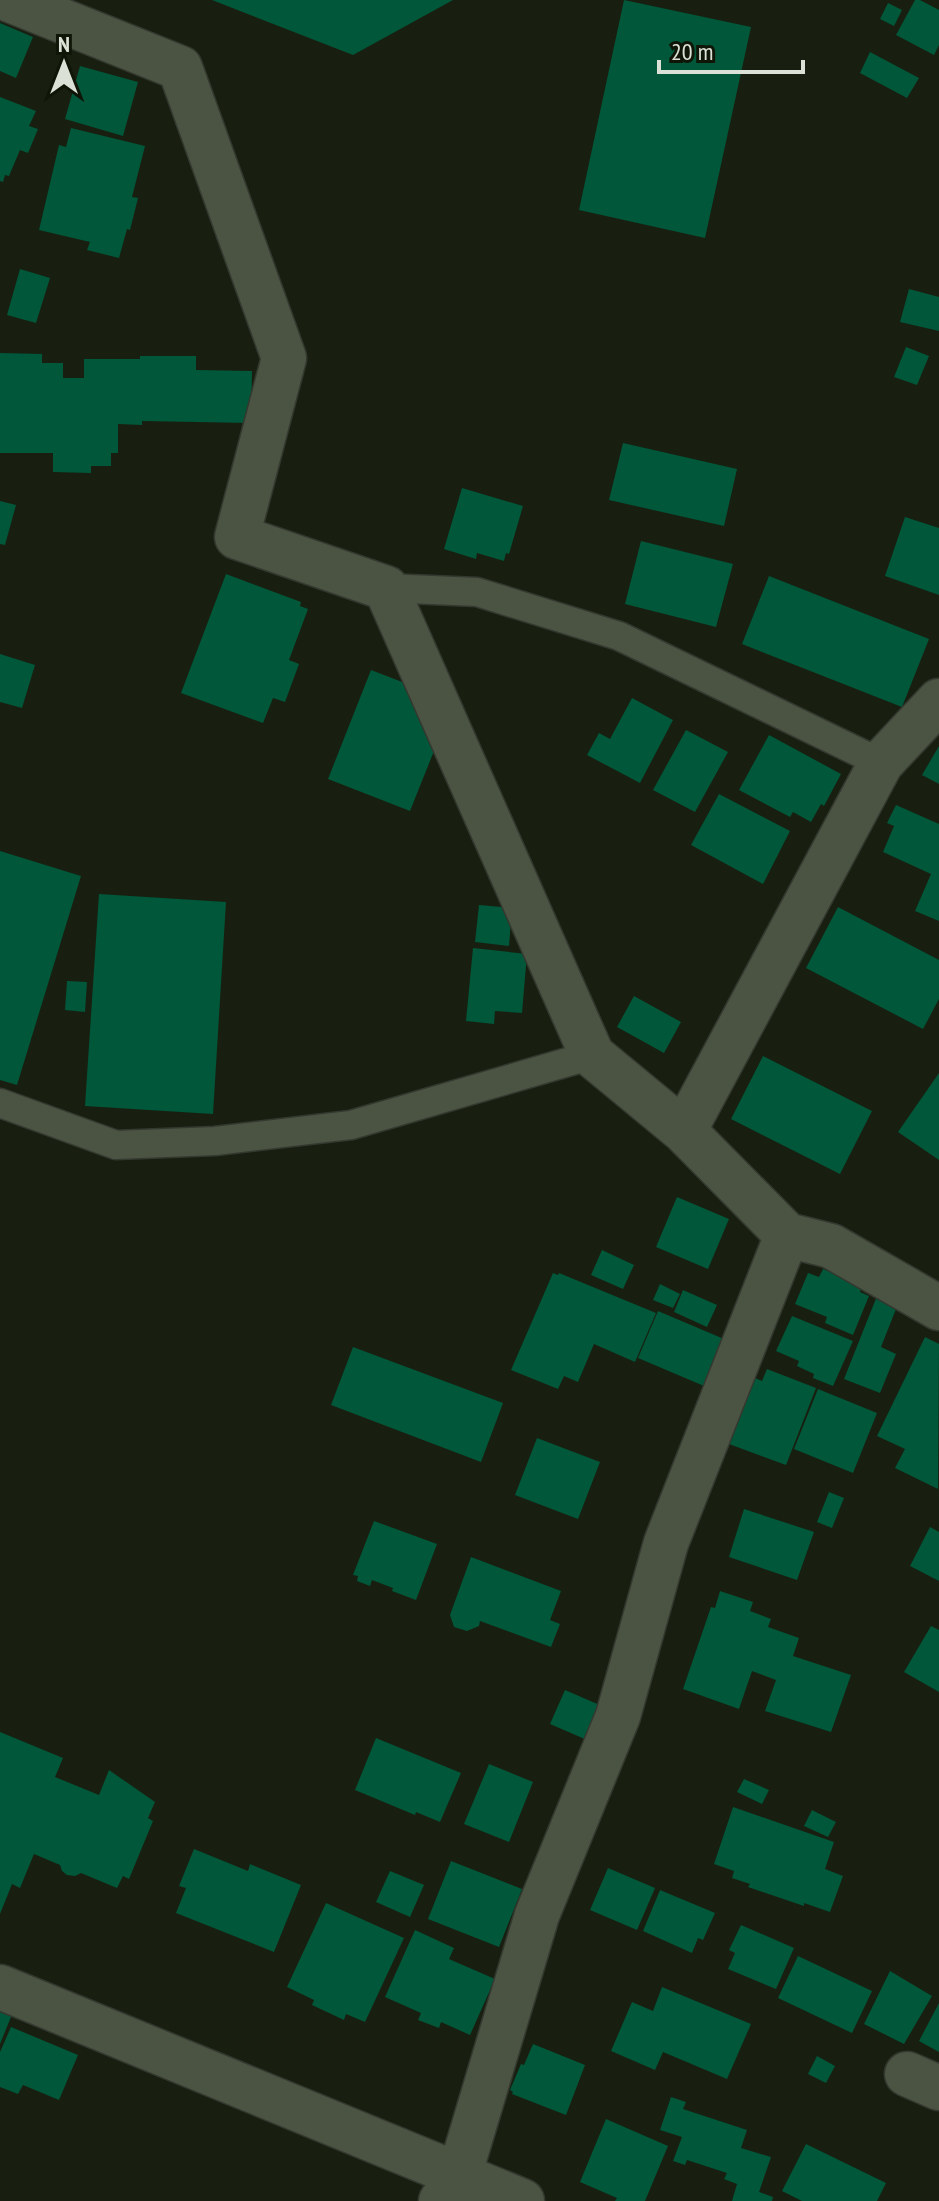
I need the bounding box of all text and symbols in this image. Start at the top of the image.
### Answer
north arrow [24,24,104,104]
scale bar [659,24,803,74]
text: N [58,30,70,58]
text: 20 m [671,36,713,67]

